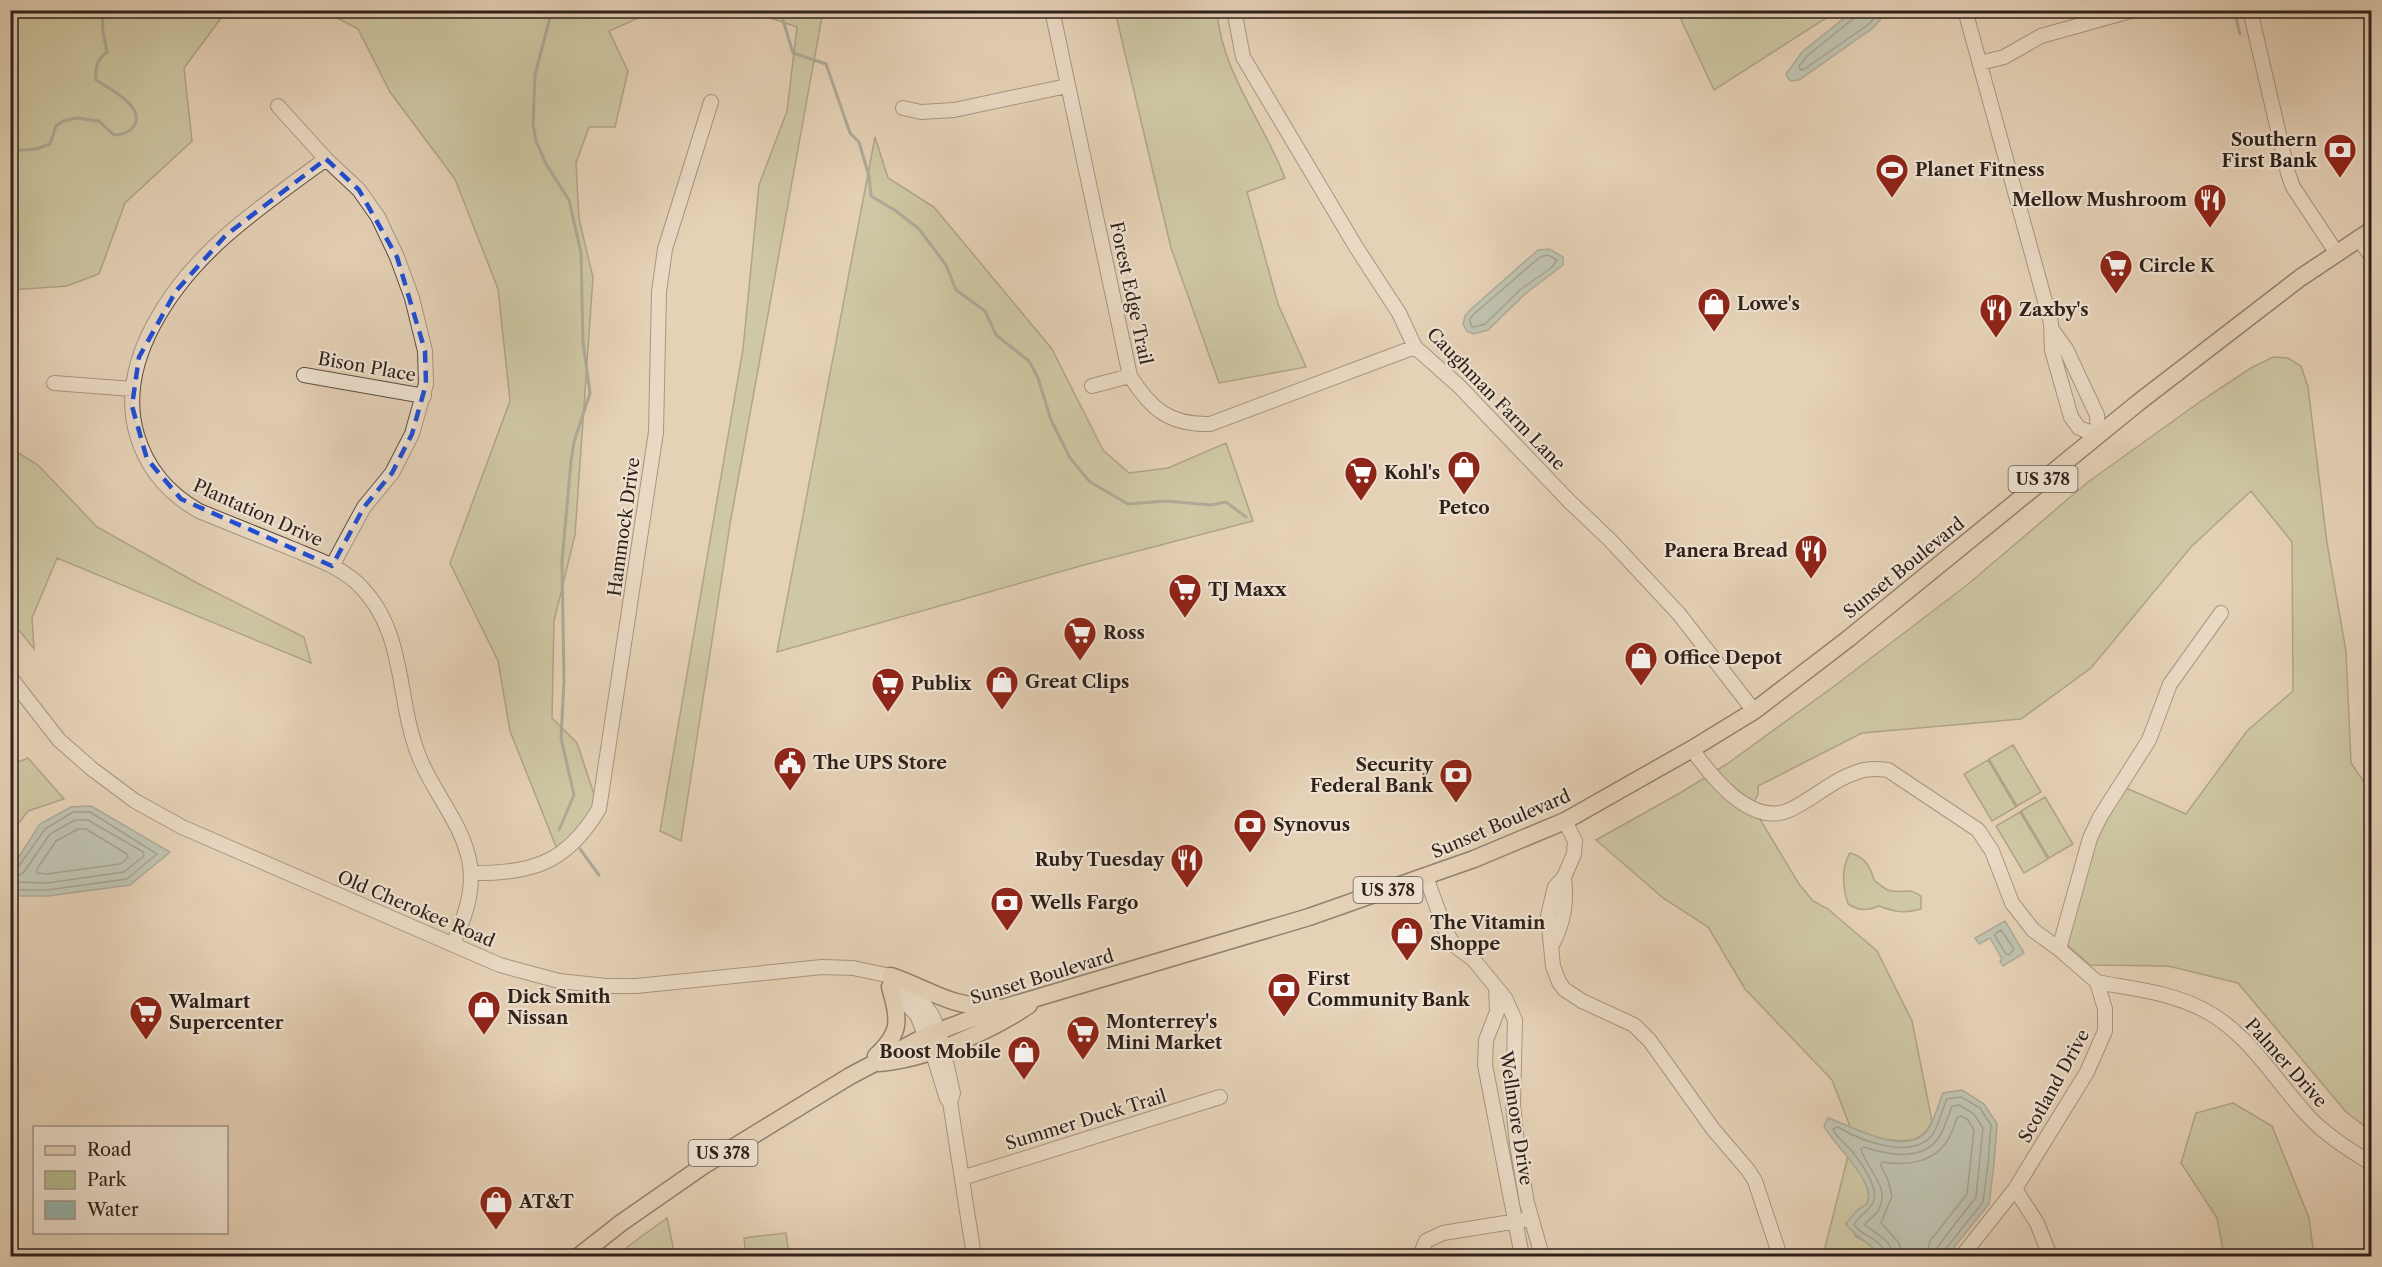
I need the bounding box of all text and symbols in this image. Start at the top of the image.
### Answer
place label: Southern First Bank [2222,129,2318,172]
bank icon: Southern First Bank [2322,132,2358,179]
sports icon: Planet Fitness [1874,152,1910,199]
place label: Planet Fitness [1915,159,2045,181]
restaurant icon: Mellow Mushroom [2192,182,2228,229]
place label: Mellow Mushroom [2012,189,2187,211]
street label: Forest Edge Trail [1105,219,1157,367]
supermarket icon: Circle K [2098,248,2134,295]
place label: Circle K [2139,255,2215,277]
shop icon: Lowe's [1696,286,1732,333]
restaurant icon: Zaxby's [1978,292,2014,339]
place label: Lowe's [1737,293,1800,315]
place label: Zaxby's [2019,299,2089,321]
street label: Caughman Farm Lane [1422,323,1570,475]
street label: Bison Place [316,348,418,386]
shop icon: Petco [1446,449,1482,496]
supermarket icon: Kohl's [1343,455,1379,502]
street label: Hammock Drive [603,456,645,598]
place label: Kohl's [1384,462,1440,484]
road number: US 378 [2008,466,2078,492]
street label: Plantation Drive [190,475,326,551]
place label: Petco [1438,497,1490,519]
street label: Sunset Boulevard [1839,513,1969,623]
restaurant icon: Panera Bread [1793,533,1829,580]
place label: Panera Bread [1664,540,1788,562]
supermarket icon: TJ Maxx [1167,572,1203,619]
place label: TJ Maxx [1208,579,1287,601]
supermarket icon: Ross [1062,615,1098,662]
place label: Ross [1103,622,1145,644]
shop icon: Office Depot [1623,640,1659,687]
place label: Office Depot [1664,647,1783,669]
shop icon: Great Clips [984,664,1020,711]
supermarket icon: Publix [870,666,906,713]
place label: Great Clips [1025,671,1129,693]
place label: Publix [911,673,972,695]
public building icon: The UPS Store [772,745,808,792]
place label: The UPS Store [813,752,947,774]
place label: Security Federal Bank [1310,754,1434,797]
bank icon: Security Federal Bank [1438,757,1474,804]
street label: Sunset Boulevard [1428,785,1574,863]
bank icon: Synovus [1232,807,1268,854]
place label: Synovus [1273,814,1350,836]
restaurant icon: Ruby Tuesday [1169,842,1205,889]
place label: Ruby Tuesday [1035,849,1165,871]
street label: Old Cherokee Road [334,866,498,952]
road number: US 378 [1354,877,1422,903]
bank icon: Wells Fargo [989,885,1025,932]
place label: Wells Fargo [1029,892,1139,914]
place label: The Vitamin Shoppe [1430,912,1546,955]
shop icon: The Vitamin Shoppe [1389,915,1425,962]
street label: Sunset Boulevard [968,945,1117,1009]
place label: First Community Bank [1307,968,1471,1011]
bank icon: First Community Bank [1266,971,1302,1018]
place label: Dick Smith Nissan [507,986,611,1029]
shop icon: Dick Smith Nissan [466,989,502,1036]
place label: Walmart Supercenter [168,991,284,1034]
supermarket icon: Walmart Supercenter [128,994,164,1041]
place label: Monterrey's Mini Market [1106,1011,1223,1054]
supermarket icon: Monterrey's Mini Market [1065,1014,1101,1061]
street label: Palmer Drive [2240,1014,2332,1112]
street label: Scotland Drive [2014,1025,2094,1147]
shop icon: Boost Mobile [1006,1034,1042,1081]
place label: Boost Mobile [879,1041,1001,1063]
street label: Wellmore Drive [1494,1048,1537,1187]
street label: Summer Duck Trail [1003,1085,1169,1155]
legend [33,1126,228,1234]
text: Road [87,1139,132,1161]
road number: US 378 [688,1140,758,1166]
text: Park [87,1169,128,1191]
shop icon: AT&T [478,1184,514,1231]
place label: AT&T [518,1191,574,1213]
text: Water [86,1199,139,1221]

